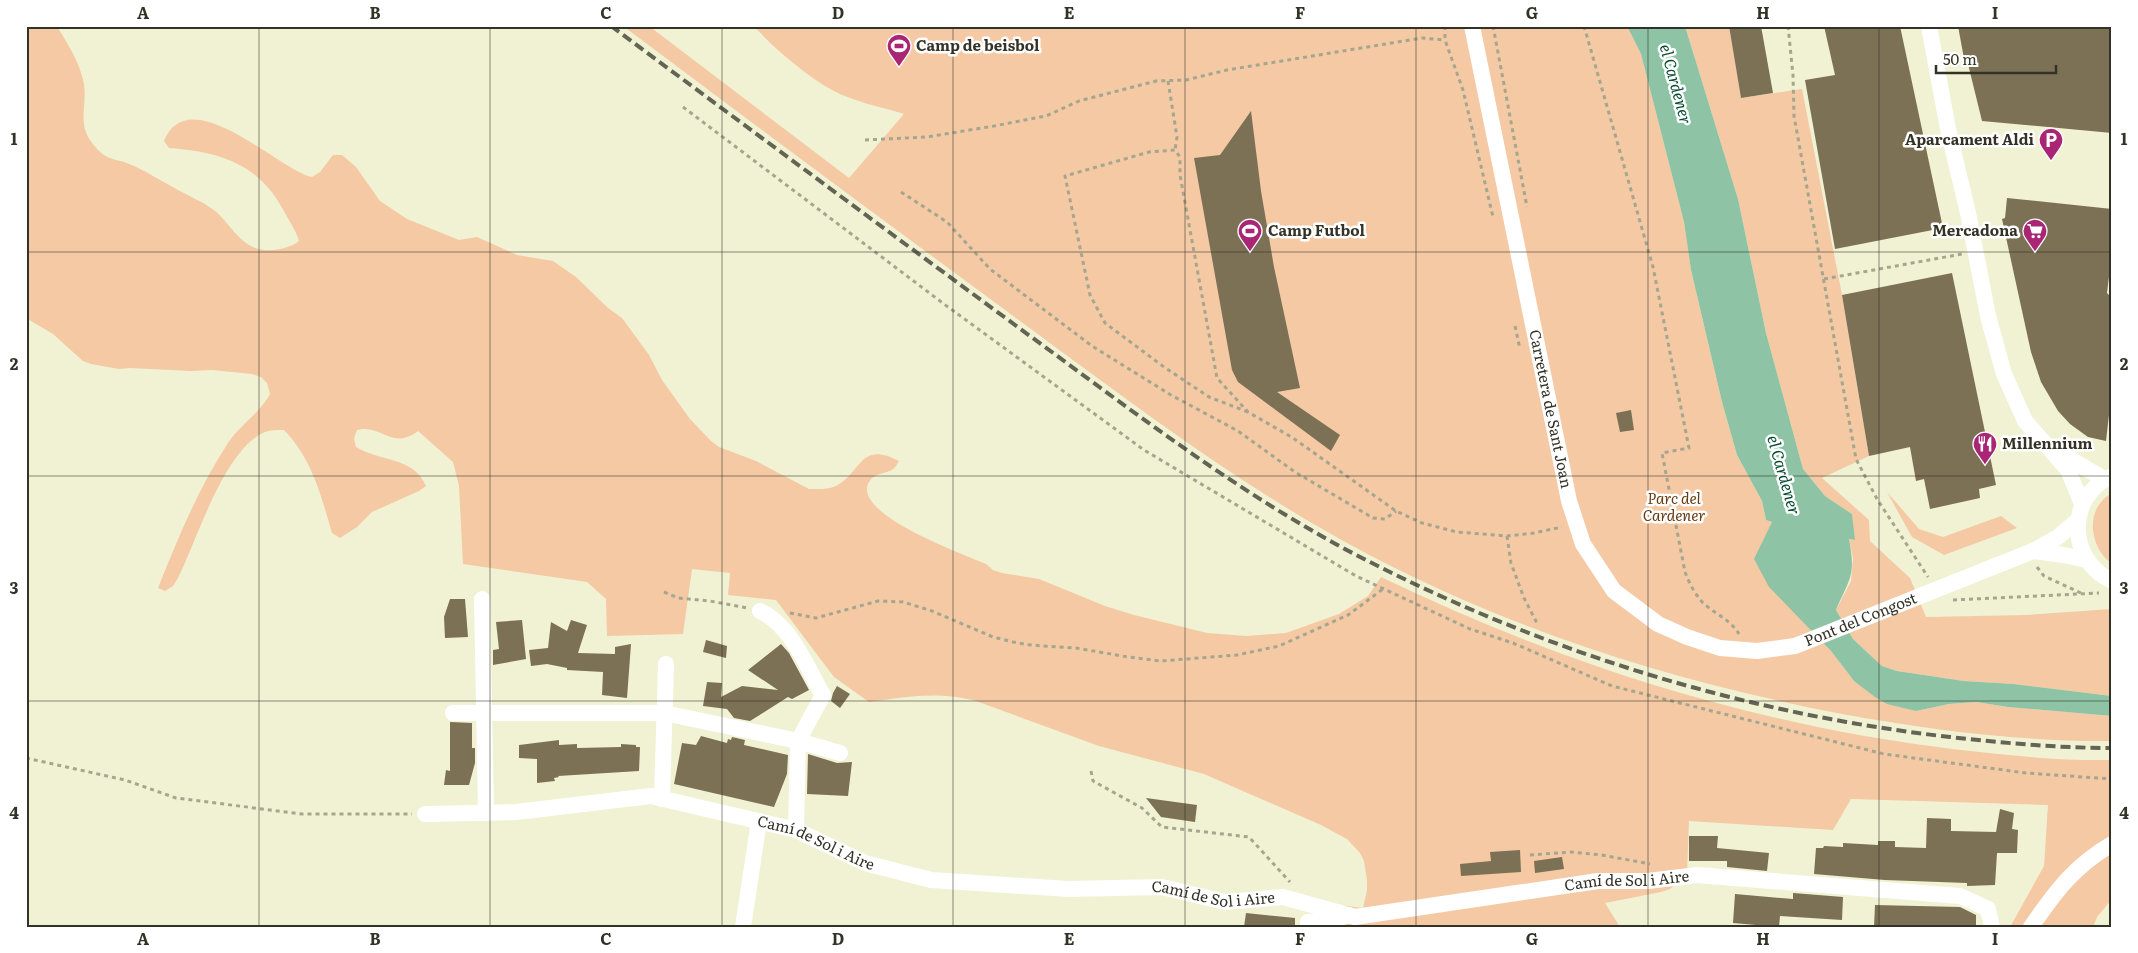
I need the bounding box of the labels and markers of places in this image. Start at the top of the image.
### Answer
sports icon: Camp de beisbol [886,33,912,67]
place label: Camp de beisbol [916,33,1040,56]
place label: Aparcament Aldi [1905,127,2035,150]
parking icon: Aparcament Aldi [2038,127,2064,161]
sports icon: Camp Futbol [1237,218,1263,252]
place label: Camp Futbol [1268,218,1366,241]
place label: Mercadona [1932,218,2018,241]
supermarket icon: Mercadona [2022,218,2048,252]
restaurant icon: Millennium [1972,431,1998,465]
place label: Millennium [2002,431,2093,454]

